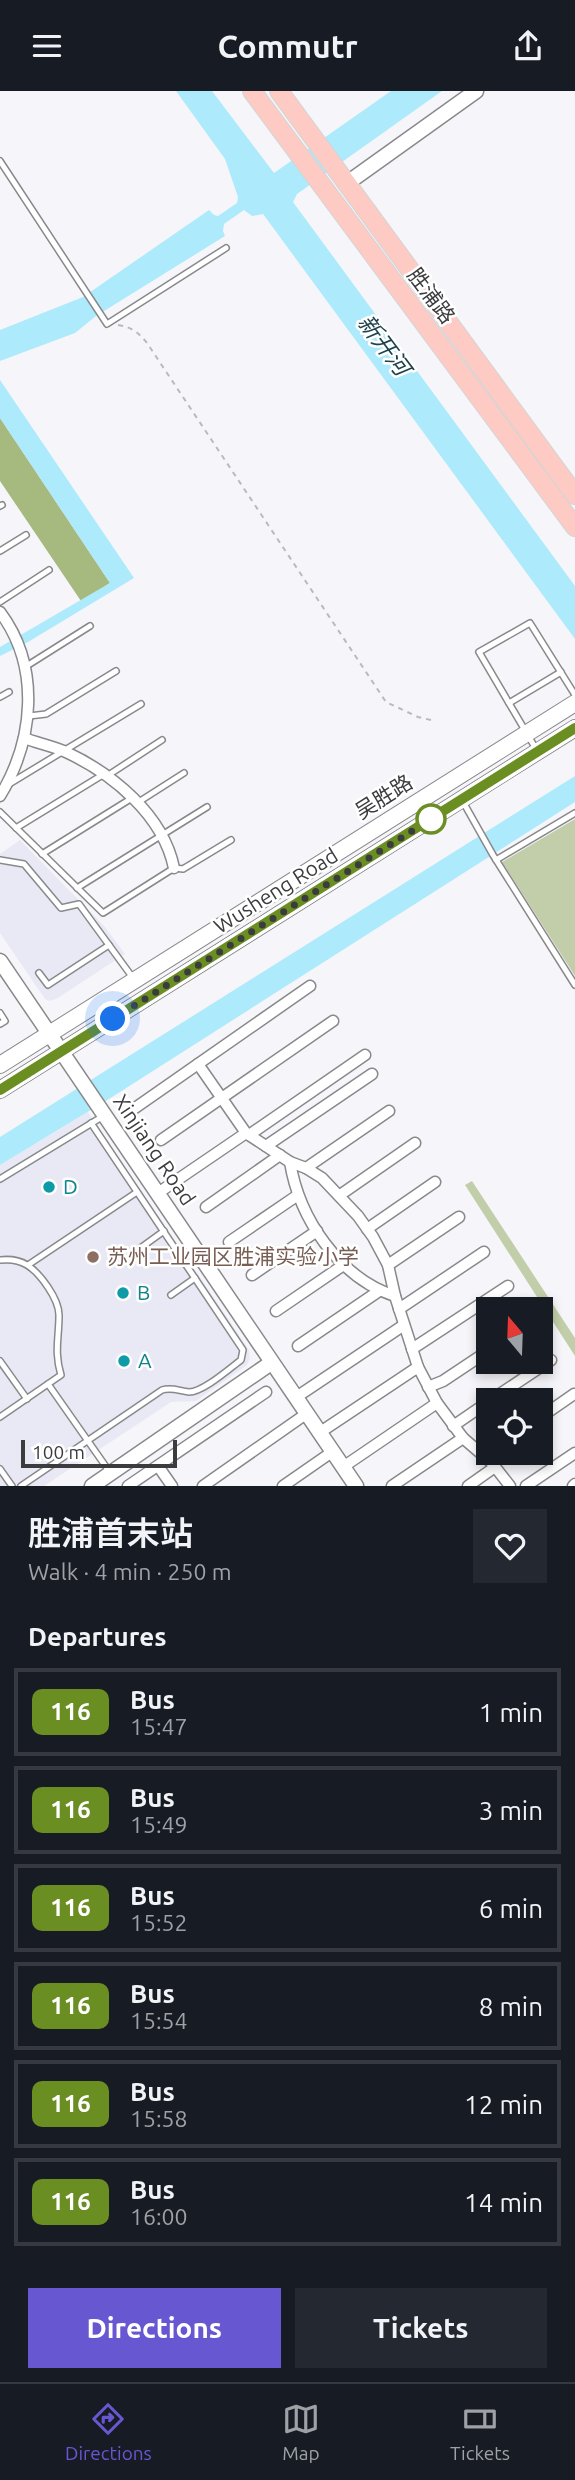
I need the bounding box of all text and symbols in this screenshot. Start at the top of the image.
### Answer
icon: menu [28,27,66,65]
icon: share [509,27,547,65]
text: Commutr [217,28,358,64]
street label: 胜浦路 [403,263,460,328]
water label: 新开河 [354,310,418,383]
street label: 吴胜路 [350,769,417,823]
unlabelled marker [416,804,446,834]
street label: Wusheng Road [209,843,342,938]
your location [95,1001,130,1036]
street label: Xinjiang Road [109,1090,201,1209]
place label: D [63,1174,78,1198]
marker: D [41,1179,57,1195]
place label: 苏州工业园区胜浦实验小学 [107,1244,359,1268]
marker: 苏州工业园区胜浦实验小学 [85,1249,101,1265]
place label: B [137,1280,150,1304]
marker: B [115,1285,131,1301]
north arrow [476,1297,553,1374]
map controls [476,1297,553,1465]
place label: A [138,1348,152,1372]
marker: A [116,1353,132,1369]
button: locate [476,1388,553,1465]
scale bar [21,1437,177,1469]
text: 100 m [32,1441,85,1463]
button: heart [473,1509,547,1583]
text: 胜浦首末站 [28,1514,193,1551]
text: Walk · 4 min · 250 m [28,1559,232,1584]
text: Departures [28,1622,166,1651]
text: Bus [130,1685,175,1714]
text: 116 [50,1698,91,1725]
text: 1 min [479,1698,543,1727]
text: 15:47 [130,1714,188,1739]
text: Bus [130,1783,175,1812]
text: 116 [50,1796,91,1823]
text: 3 min [479,1796,543,1825]
text: 15:49 [130,1812,188,1837]
text: Bus [130,1881,175,1910]
text: 116 [50,1894,91,1921]
text: 6 min [479,1894,543,1923]
text: 15:52 [130,1910,188,1935]
text: Bus [130,1979,175,2008]
text: 116 [50,1992,91,2019]
text: 8 min [479,1992,543,2021]
text: 15:54 [130,2008,188,2033]
text: Bus [130,2077,175,2106]
text: 116 [50,2090,91,2117]
text: 12 min [464,2090,543,2119]
text: 15:58 [130,2106,188,2131]
text: Bus [130,2175,175,2204]
text: 116 [50,2188,91,2215]
text: 14 min [464,2188,543,2217]
text: 16:00 [130,2204,188,2229]
button: Directions [28,2288,281,2368]
button: Tickets [295,2288,547,2368]
tab: Directions [65,2400,152,2464]
tab: Map [282,2400,320,2464]
tab: Tickets [450,2400,510,2464]

